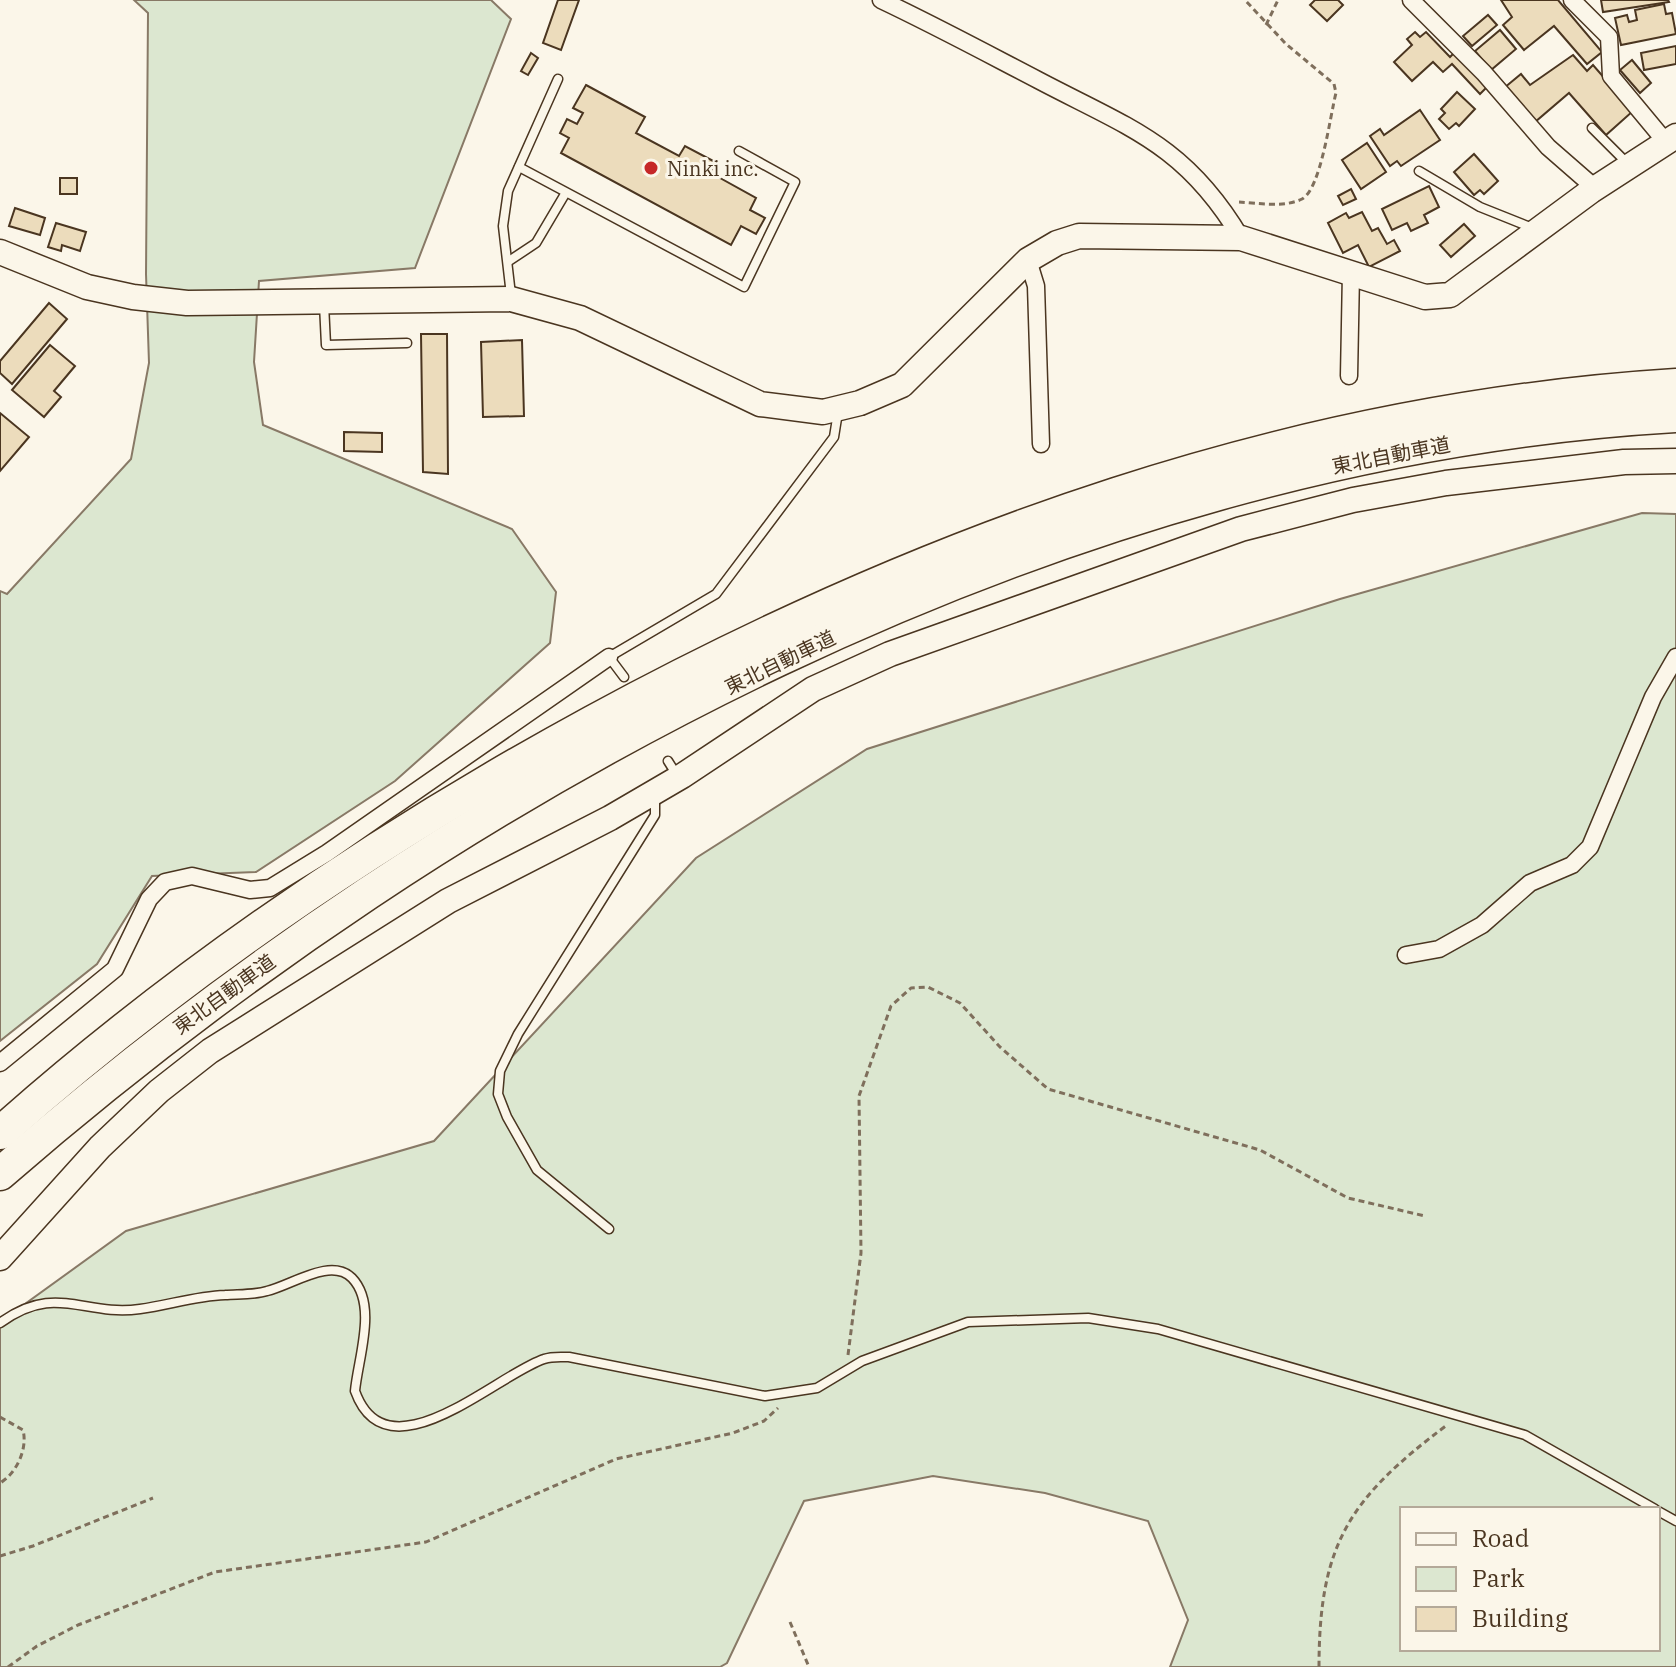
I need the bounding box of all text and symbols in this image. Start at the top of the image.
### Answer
place label: Ninki inc. [667,155,759,182]
marker: Ninki inc. [642,159,660,177]
street label: 東北自動車道 [1330,430,1452,480]
street label: 東北自動車道 [720,624,840,700]
street label: 東北自動車道 [168,948,280,1040]
legend [1400,1507,1660,1651]
text: Road [1472,1522,1529,1554]
text: Park [1472,1562,1524,1594]
text: Building [1472,1602,1568,1634]

